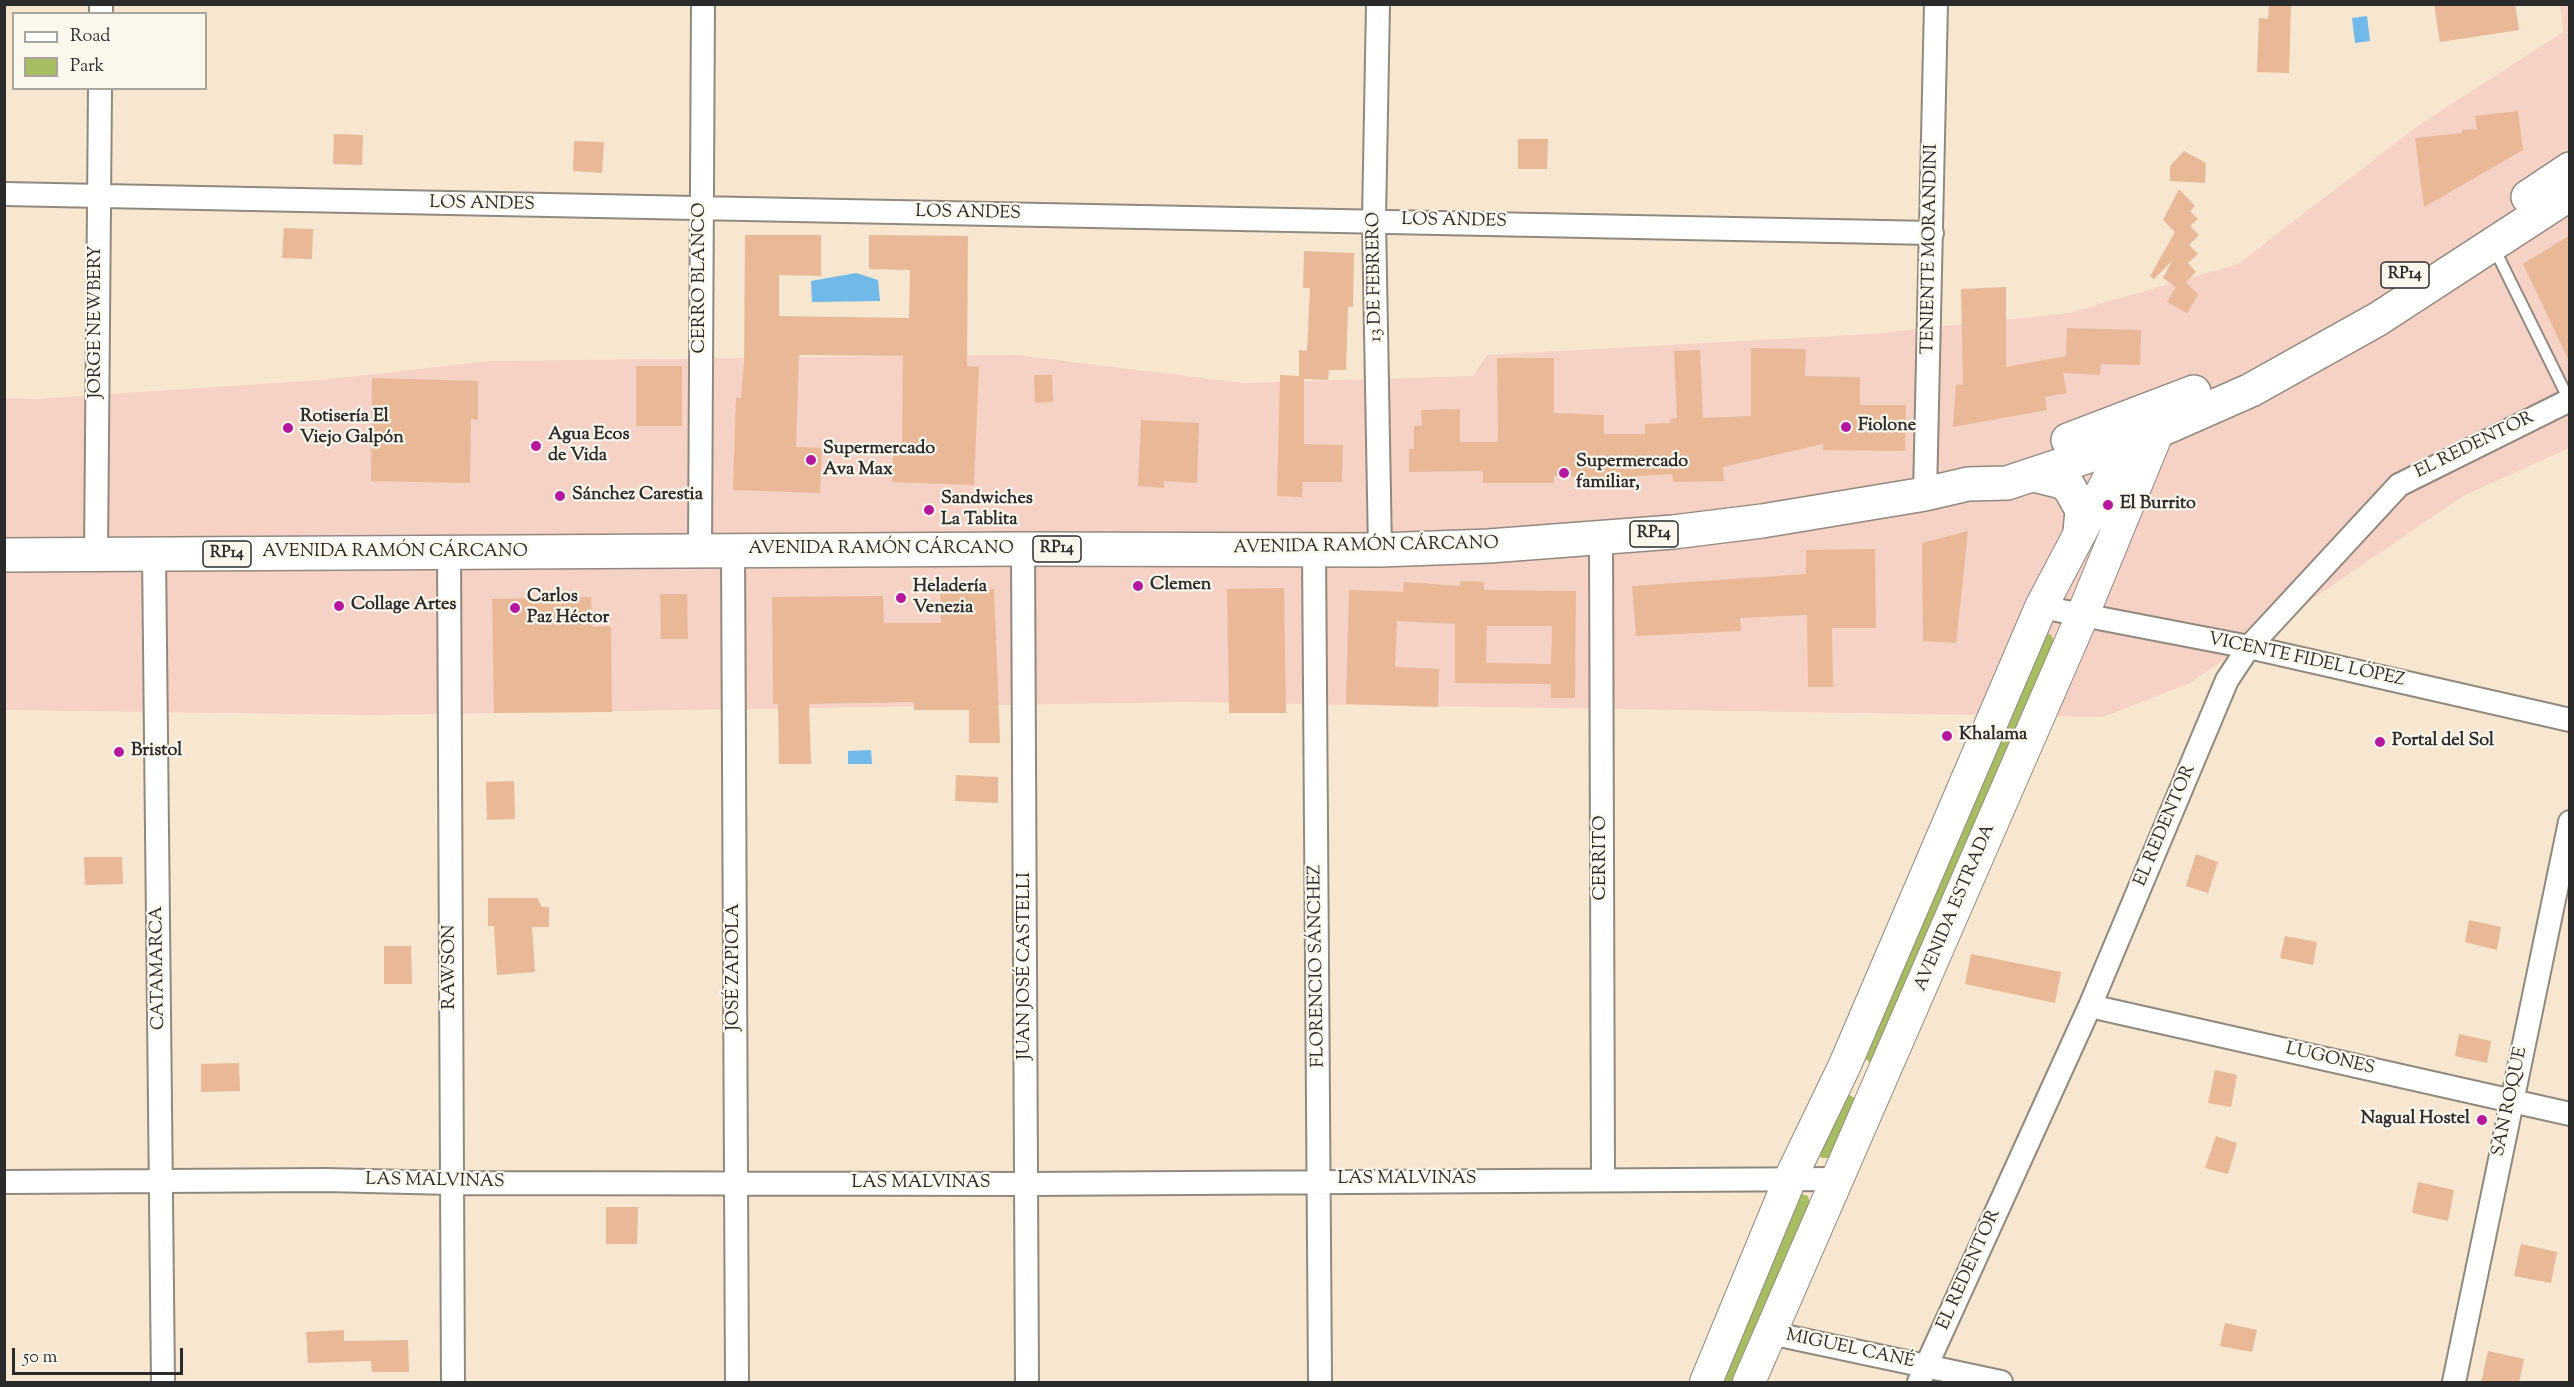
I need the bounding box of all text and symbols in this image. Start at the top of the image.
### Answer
legend [12,12,207,90]
text: Road [70,24,110,50]
text: Park [70,54,104,80]
street label: TENIENTE MORANDINI [1918,144,1944,354]
street label: LOS ANDES [429,193,535,217]
street label: LOS ANDES [915,202,1021,226]
street label: CERRO BLANCO [690,203,712,353]
street label: LOS ANDES [1401,210,1507,234]
street label: 13 DE FEBRERO [1364,212,1388,342]
street label: JORGE NEWBERY [86,245,108,399]
road number: RP14 [2381,262,2429,288]
place label: Rotisería El Viejo Galpón [300,407,404,450]
street label: EL REDENTOR [2412,408,2538,484]
place label: Fiolone [1858,416,1916,438]
marker: Fiolone [1839,420,1853,434]
marker: Rotisería El Viejo Galpón [281,421,295,435]
place label: Agua Ecos de Vida [548,425,629,468]
marker: Agua Ecos de Vida [529,439,543,453]
place label: Supermercado Ava Max [823,439,935,482]
place label: Supermercado familiar, [1576,452,1688,494]
marker: Supermercado Ava Max [804,453,818,467]
marker: Supermercado familiar, [1557,466,1571,480]
place label: Sánchez Carestia [572,485,703,507]
marker: Sánchez Carestia [553,489,567,503]
place label: Sandwiches La Tablita [941,489,1033,532]
place label: El Burrito [2120,494,2196,516]
marker: El Burrito [2101,498,2115,512]
marker: Sandwiches La Tablita [922,503,936,517]
road number: RP14 [1630,521,1678,547]
street label: AVENIDA RAMÓN CÁRCANO [1233,534,1499,560]
road number: RP14 [1033,536,1081,562]
street label: AVENIDA RAMÓN CÁRCANO [748,539,1014,561]
road number: RP14 [203,541,251,567]
street label: AVENIDA RAMÓN CÁRCANO [262,542,528,564]
place label: Clemen [1150,575,1211,597]
place label: Heladería Venezia [913,577,987,620]
marker: Clemen [1131,579,1145,593]
place label: Carlos Paz Héctor [527,587,609,630]
marker: Heladería Venezia [894,591,908,605]
place label: Collage Artes [351,595,456,617]
marker: Collage Artes [332,599,346,613]
marker: Carlos Paz Héctor [508,601,522,615]
street label: VICENTE FIDEL LÓPEZ [2206,630,2406,692]
place label: Khalama [1959,725,2027,747]
marker: Khalama [1940,729,1954,743]
place label: Portal del Sol [2392,731,2494,753]
marker: Portal del Sol [2373,735,2387,749]
place label: Bristol [131,741,182,763]
marker: Bristol [112,745,126,759]
street label: EL REDENTOR [2131,762,2201,890]
street label: CERRITO [1591,815,1613,901]
street label: AVENIDA ESTRADA [1911,821,2001,995]
street label: FLORENCIO SÁNCHEZ [1305,864,1331,1068]
street label: JUAN JOSÉ CASTELLI [1015,872,1037,1060]
street label: JOSÉ ZAPIOLA [724,903,746,1031]
street label: CATAMARCA [147,906,171,1030]
street label: RAWSON [440,925,462,1009]
street label: LUGONES [2283,1039,2377,1081]
street label: SAN ROQUE [2489,1045,2533,1159]
place label: Nagual Hostel [2361,1109,2470,1131]
marker: Nagual Hostel [2475,1113,2489,1127]
street label: LAS MALVINAS [1337,1169,1477,1191]
street label: LAS MALVINAS [365,1170,505,1194]
street label: LAS MALVINAS [851,1173,991,1195]
street label: EL REDENTOR [1934,1206,2006,1334]
street label: MIGUEL CANÉ [1784,1326,1916,1374]
scale bar [15,1336,186,1374]
text: 50 m [23,1345,57,1371]

